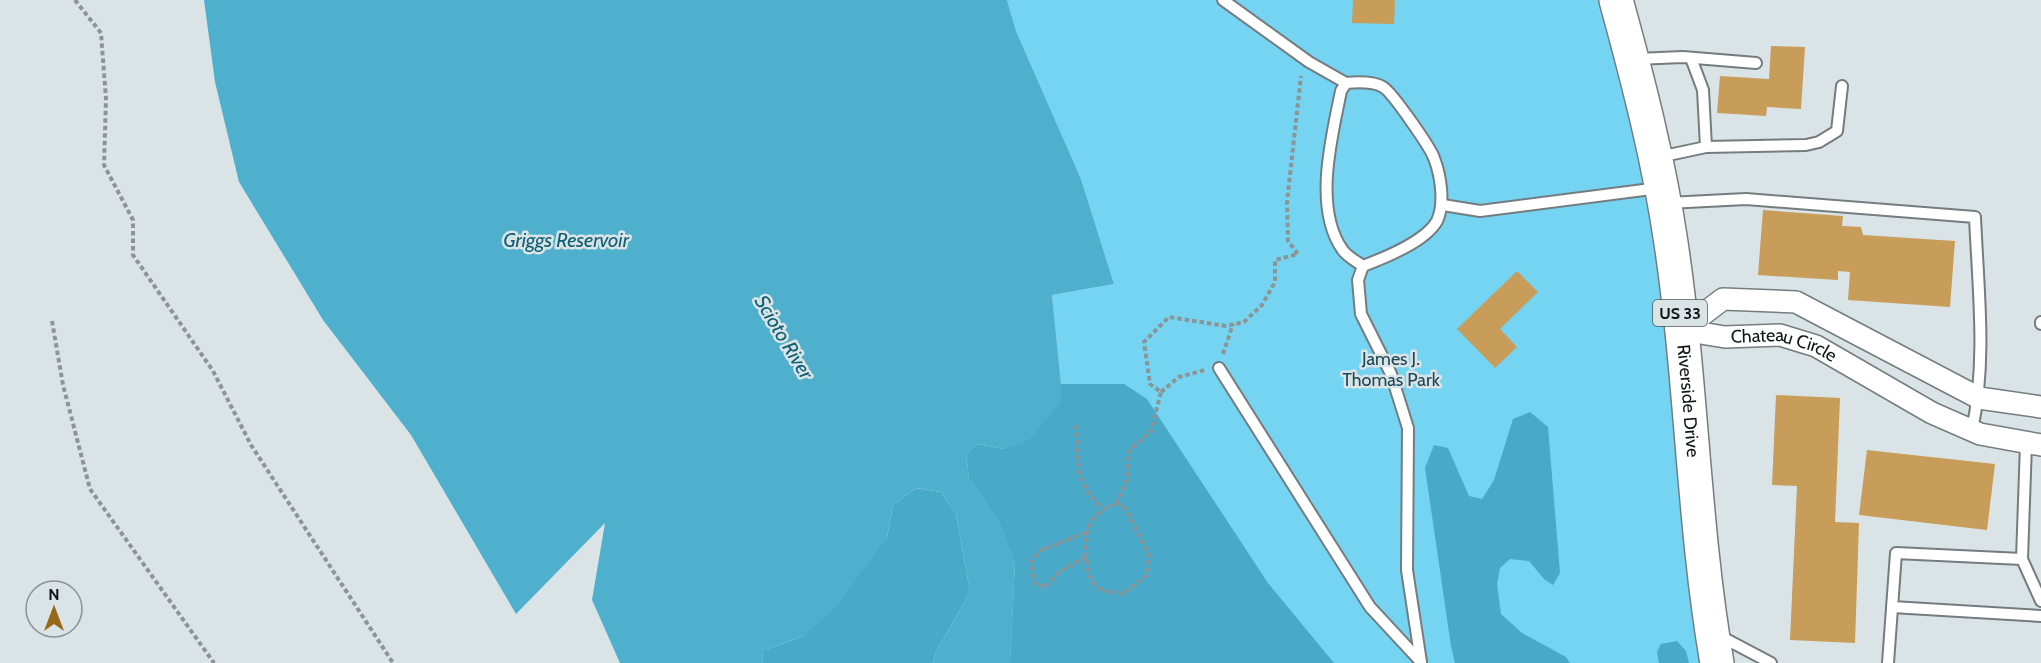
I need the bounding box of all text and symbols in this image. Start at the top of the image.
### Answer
water label: Griggs Reservoir [503,228,630,252]
water label: Scioto River [750,291,819,384]
road number: US 33 [1653,300,1707,326]
street label: Chateau Circle [1730,324,1841,367]
street label: Riverside Drive [1672,343,1704,458]
park label: James J. Thomas Park [1342,348,1441,391]
north arrow [24,579,84,639]
text: N [48,585,60,604]

